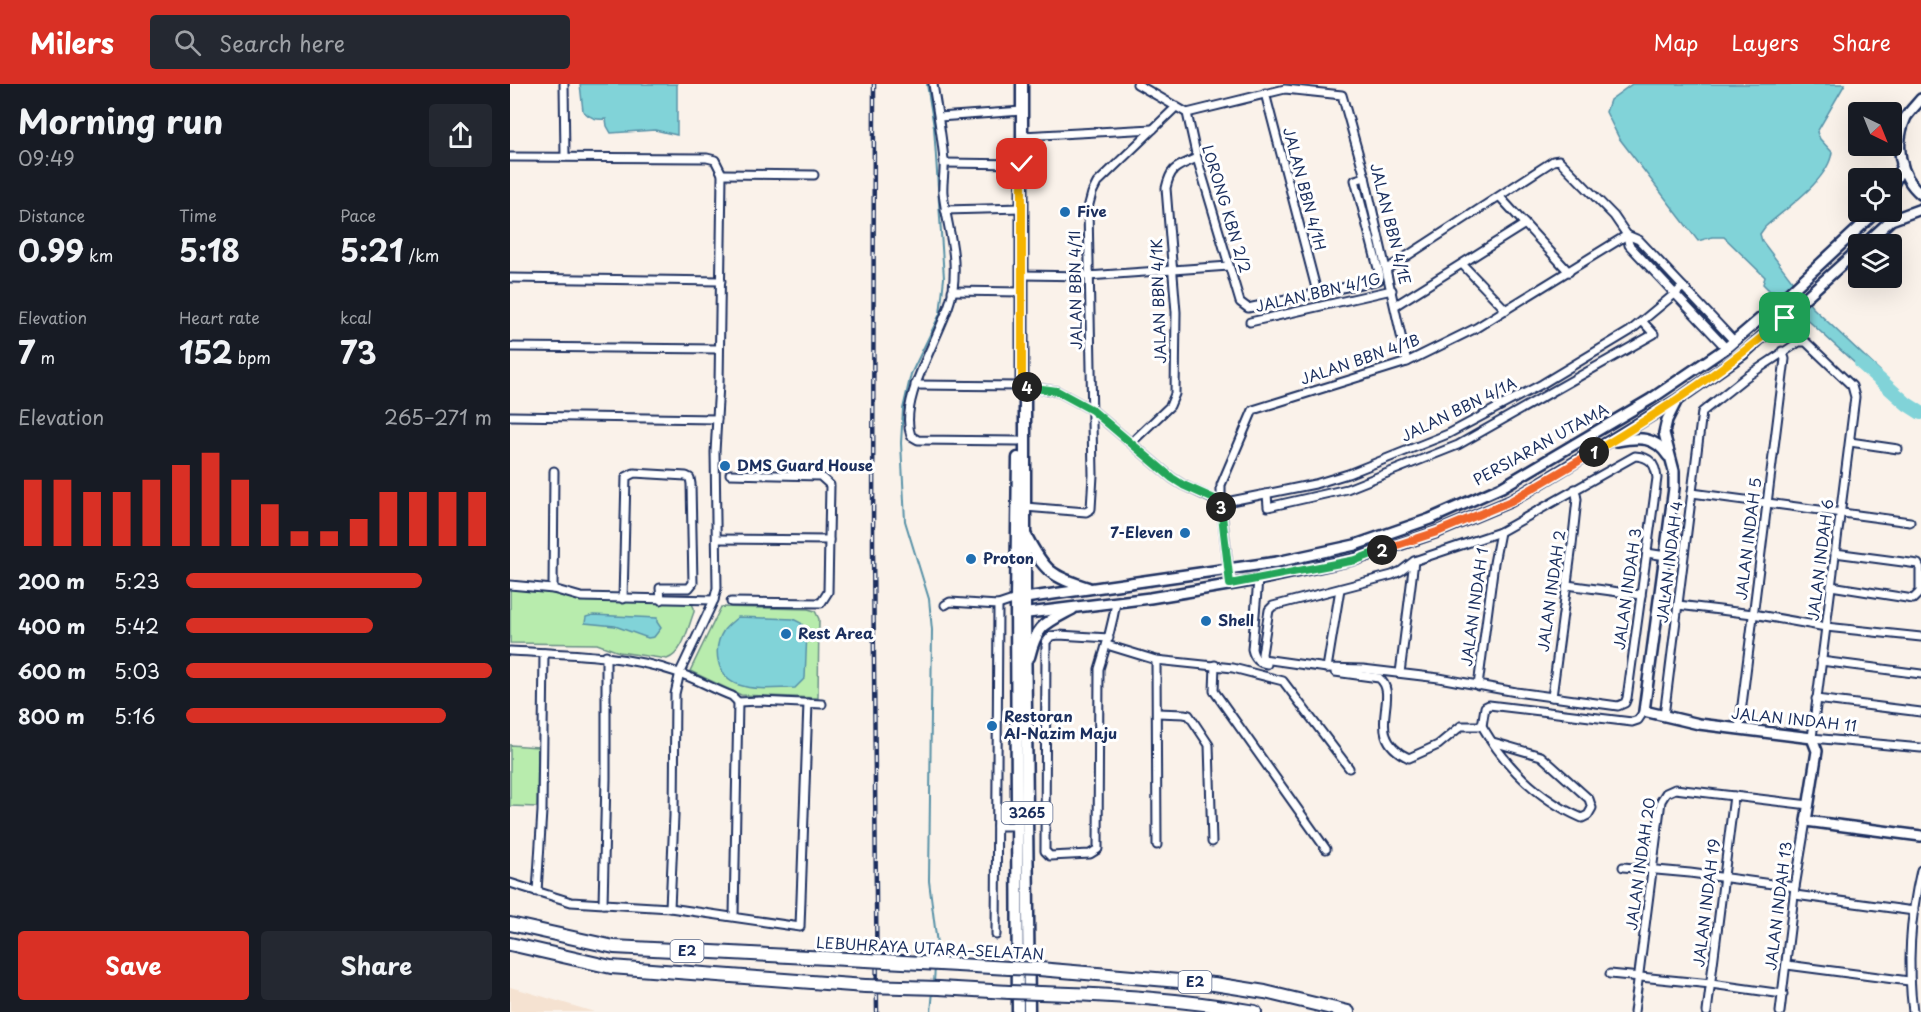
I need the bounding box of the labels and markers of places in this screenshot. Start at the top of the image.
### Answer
pin [996,138,1047,189]
place label: Five [1077,199,1107,222]
marker: Five [1058,205,1072,219]
pin [1759,292,1810,343]
pin: 4 [1012,372,1042,402]
pin: 1 [1579,437,1609,467]
place label: DMS Guard House [737,453,873,476]
marker: DMS Guard House [718,459,732,473]
pin: 3 [1206,492,1236,522]
place label: 7-Eleven [1110,520,1173,543]
marker: 7-Eleven [1178,526,1192,540]
pin: 2 [1367,535,1397,565]
place label: Proton [983,546,1034,569]
marker: Proton [964,552,978,566]
place label: Shell [1218,608,1254,631]
marker: Shell [1199,614,1213,628]
place label: Rest Area [798,621,874,644]
marker: Rest Area [779,627,793,641]
place label: Restoran Al-Nazim Maju [1004,704,1117,744]
marker: Restoran Al-Nazim Maju [985,719,999,733]

